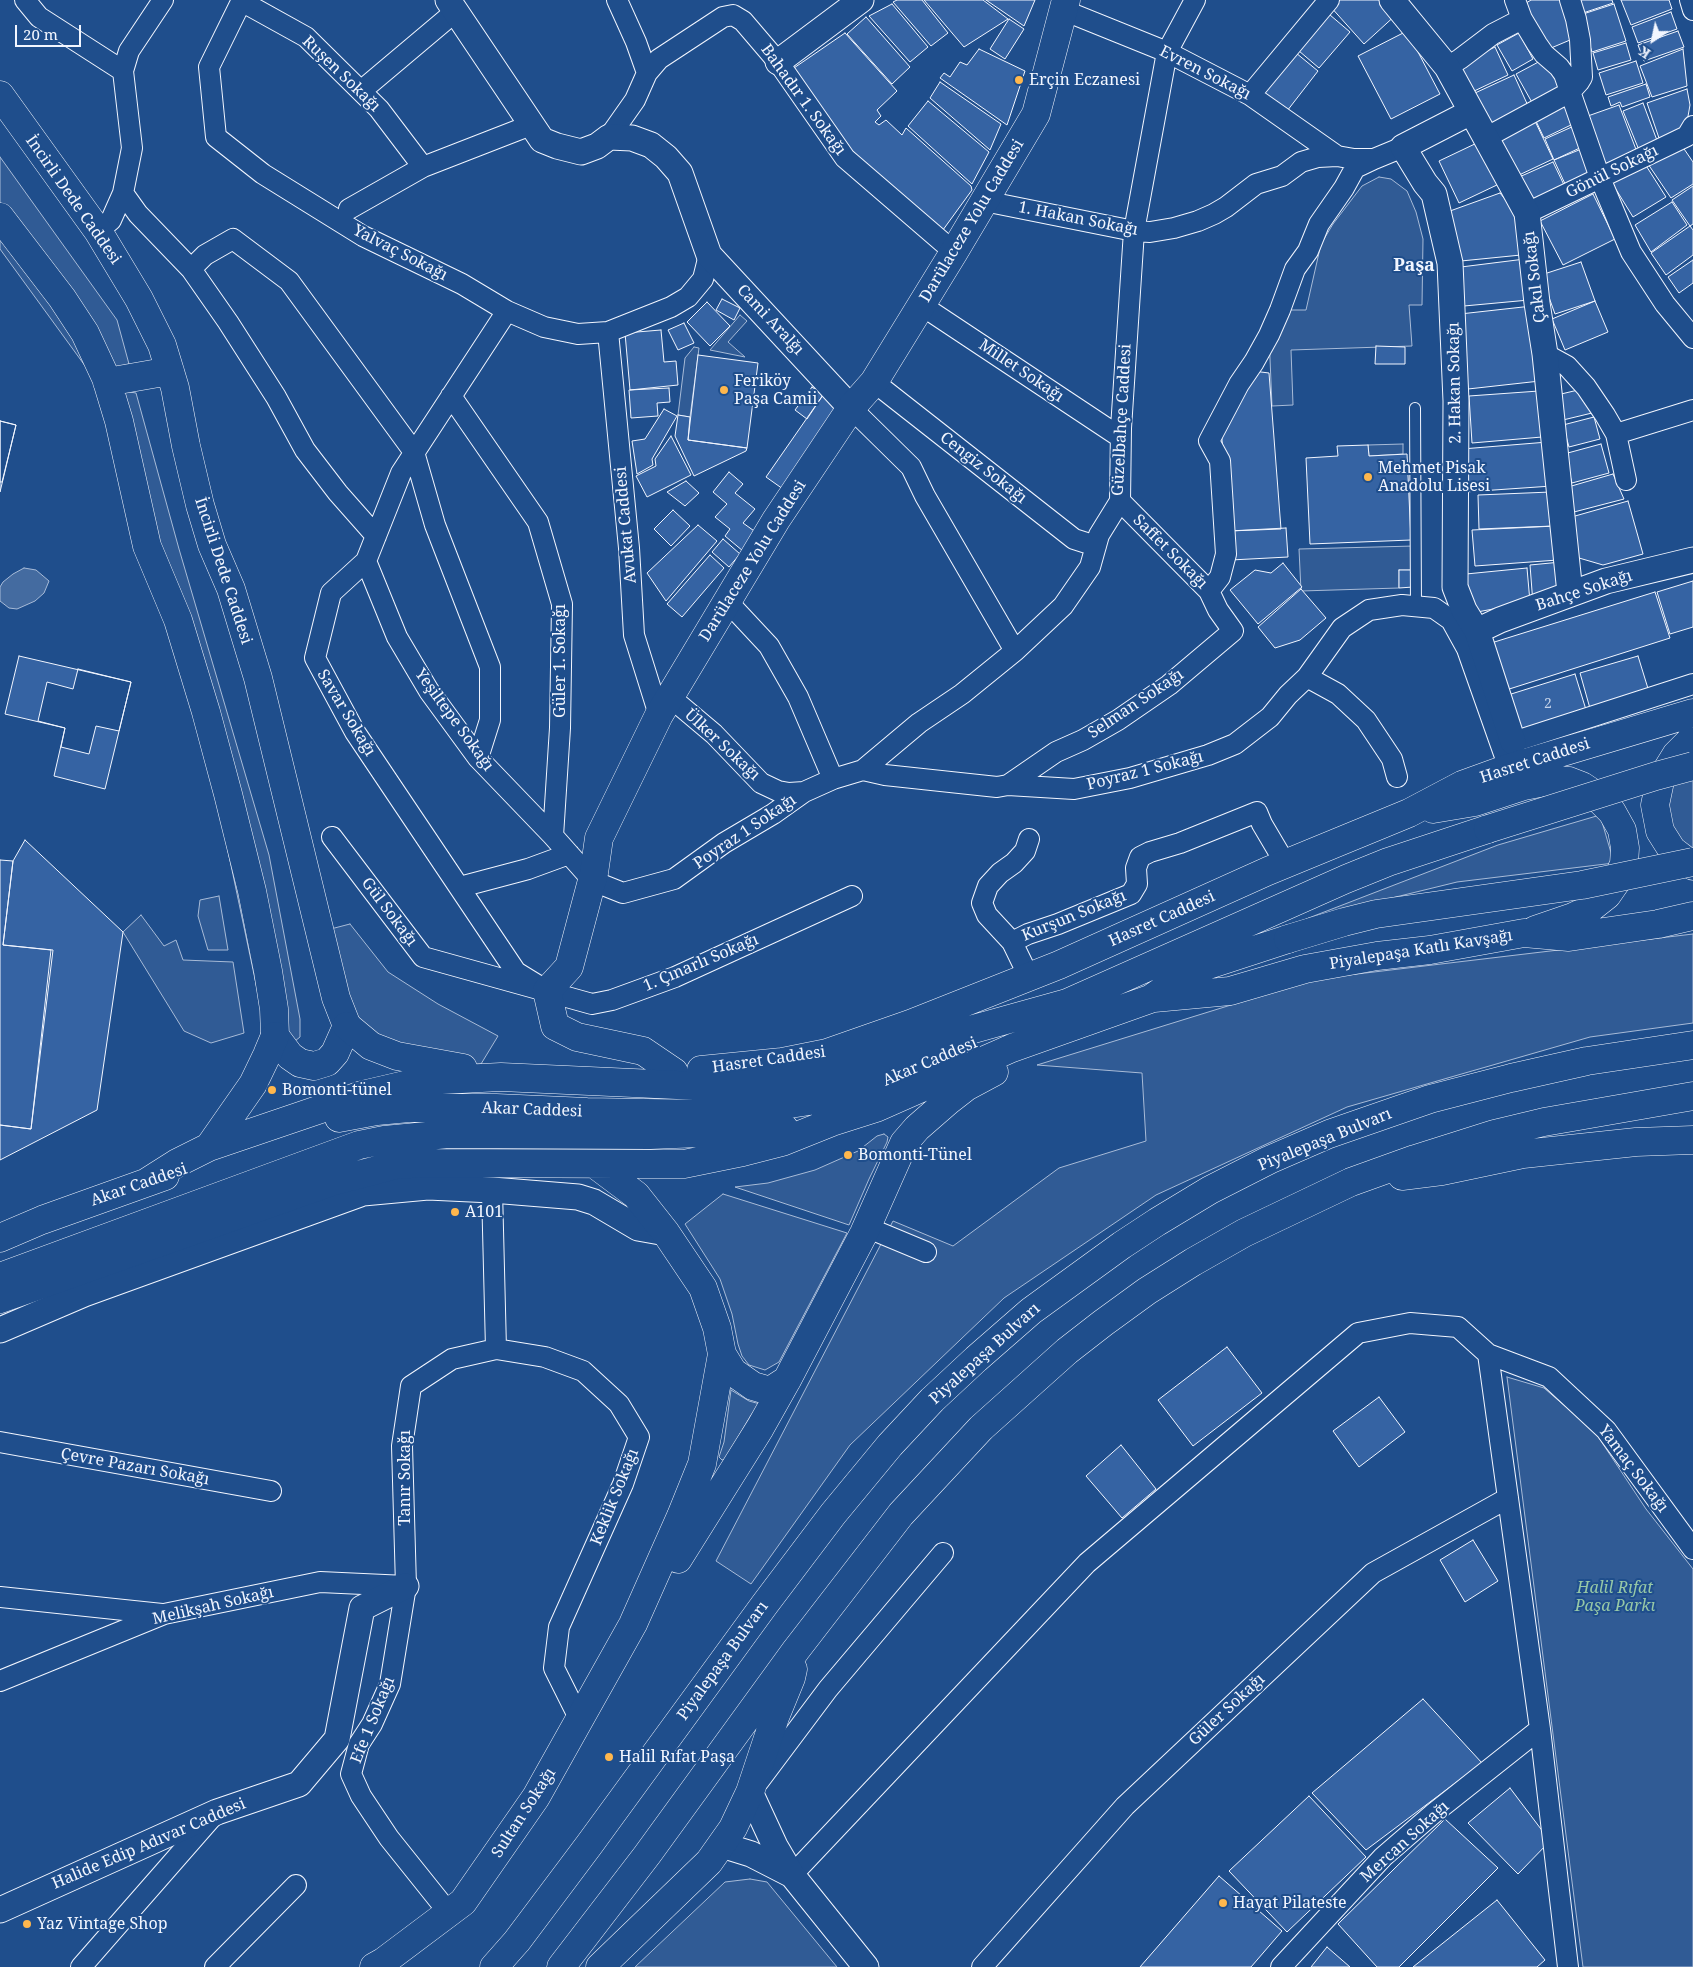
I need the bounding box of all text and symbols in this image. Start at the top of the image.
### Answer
scale bar [18,15,84,47]
north arrow [1628,15,1678,65]
text: 20 m [23,24,58,44]
street label: Ruşen Sokağı [298,32,384,116]
street label: Bahadır 1. Sokağı [756,41,850,159]
street label: Evren Sokağı [1156,42,1254,104]
text: K [1635,42,1654,64]
place label: Erçin Eczanesi [1029,70,1140,90]
marker: Erçin Eczanesi [1013,74,1025,86]
street label: İncirli Dede Caddesi [21,132,125,268]
street label: Darülaceze Yolu Caddesi [916,136,1028,306]
street label: Gönül Sokağı [1563,141,1661,203]
street label: 1. Hakan Sokağı [1016,198,1140,240]
street label: Yalvaç Sokağı [350,221,450,285]
street label: Çakıl Sokağı [1520,230,1550,324]
district label: Paşa [1393,255,1435,277]
street label: Cami Aralğı [732,281,808,359]
street label: 2. Hakan Sokağı [1444,322,1466,444]
street label: Millet Sokağı [975,336,1067,406]
street label: Güzelbahçe Caddesi [1108,343,1136,497]
place label: Feriköy Paşa Camii [734,371,817,409]
marker: Feriköy Paşa Camii [718,384,730,396]
street label: Cengiz Sokağı [936,428,1030,508]
place label: Mehmet Pisak Anadolu Lisesi [1378,458,1490,496]
street label: Avukat Caddesi [611,466,641,584]
marker: Mehmet Pisak Anadolu Lisesi [1362,471,1374,483]
street label: Darülaceze Yolu Caddesi [695,477,811,645]
street label: İncirli Dede Caddesi [190,495,256,647]
street label: Saffet Sokağı [1129,511,1211,593]
street label: Bahçe Sokağı [1533,566,1635,616]
street label: Güler 1. Sokağı [550,604,570,718]
street label: Yeşiltepe Sokağı [411,665,497,775]
street label: Selman Sokağı [1085,665,1187,743]
street label: Savar Sokağı [313,666,379,760]
house number: 2 [1544,696,1552,712]
street label: Ülker Sokağı [680,705,764,785]
street label: Hasret Caddesi [1478,734,1592,788]
street label: Poyraz 1 Sokağı [1085,747,1205,795]
street label: Poyraz 1 Sokağı [690,791,800,873]
street label: Gül Sokağı [357,874,421,950]
street label: Kurşun Sokağı [1019,886,1129,946]
street label: Hasret Caddesi [1106,887,1218,951]
street label: Piyalepaşa Katlı Kavşağı [1328,926,1514,974]
street label: 1. Çınarlı Sokağı [641,930,761,996]
street label: Akar Caddesi [880,1033,980,1091]
street label: Hasret Caddesi [711,1043,827,1077]
place label: Bomonti-tünel [282,1080,392,1100]
marker: Bomonti-tünel [266,1084,278,1096]
street label: Akar Caddesi [481,1099,583,1121]
street label: Piyalepaşa Bulvarı [1256,1104,1394,1176]
place label: Bomonti-Tünel [858,1145,972,1165]
marker: Bomonti-Tünel [842,1149,854,1161]
street label: Akar Caddesi [88,1160,190,1210]
place label: A101 [465,1202,503,1222]
marker: A101 [449,1206,461,1218]
street label: Piyalepaşa Bulvarı [926,1299,1044,1409]
street label: Yamaç Sokağı [1594,1422,1672,1516]
street label: Tanır Sokağı [395,1430,415,1526]
street label: Çevre Pazarı Sokağı [59,1444,211,1490]
street label: Keklik Sokağı [587,1446,643,1548]
park label: Halil Rıfat Paşa Parkı [1575,1578,1655,1616]
street label: Melikşah Sokağı [151,1583,275,1629]
street label: Piyalepaşa Bulvarı [673,1598,773,1724]
street label: Güler Sokağı [1185,1670,1269,1750]
street label: Efe 1 Sokağı [347,1674,399,1766]
place label: Halil Rıfat Paşa [619,1747,735,1767]
marker: Halil Rıfat Paşa [603,1751,615,1763]
street label: Sultan Sokağı [488,1765,560,1861]
street label: Halide Edip Adıvar Caddesi [49,1794,249,1894]
street label: Mercan Sokağı [1357,1797,1453,1887]
place label: Hayat Pilateste [1233,1893,1347,1913]
marker: Hayat Pilateste [1217,1897,1229,1909]
place label: Yaz Vintage Shop [37,1914,168,1934]
marker: Yaz Vintage Shop [21,1918,33,1930]

